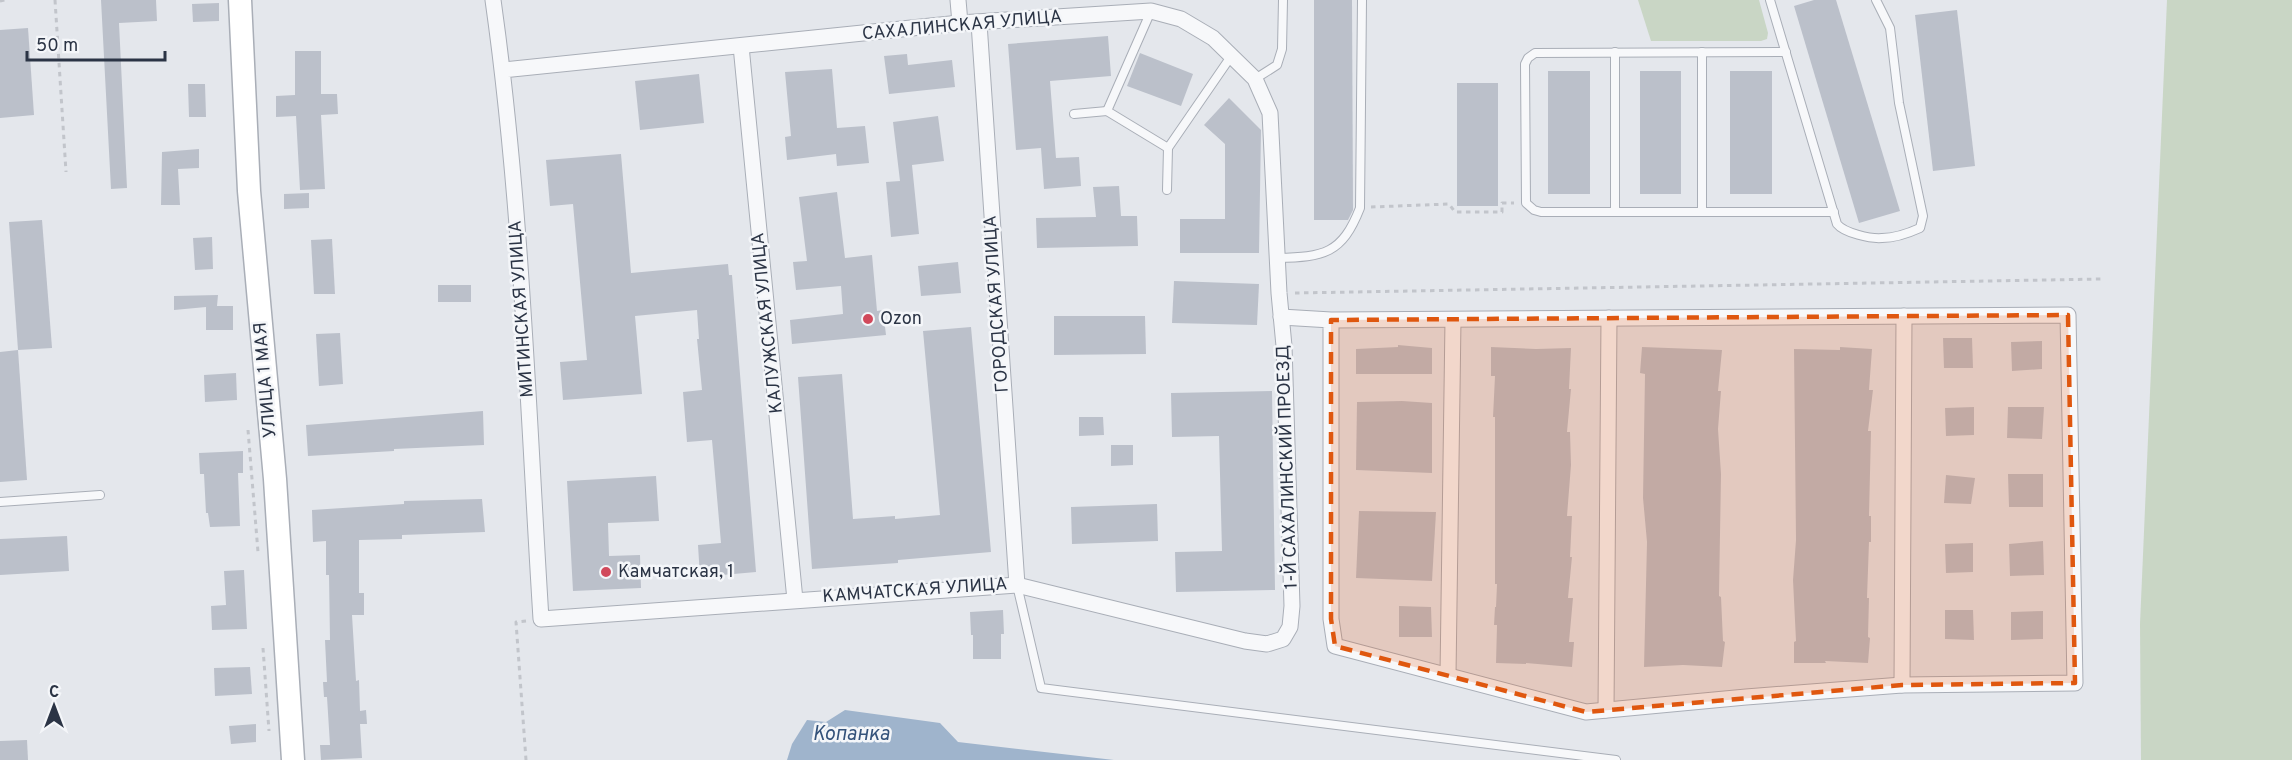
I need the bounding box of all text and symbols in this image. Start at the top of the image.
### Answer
street label: САХАЛИНСКАЯ УЛИЦА [861,6,1063,46]
scale bar [27,24,165,62]
text: 50 m [36,35,78,58]
street label: ГОРОДСКАЯ УЛИЦА [979,215,1015,393]
street label: МИТИНСКАЯ УЛИЦА [504,220,540,398]
street label: КАЛУЖСКАЯ УЛИЦА [747,231,789,415]
place label: Ozon [880,308,922,331]
marker: Ozon [861,312,875,326]
street label: УЛИЦА 1 МАЯ [249,321,283,439]
street label: 1-Й САХАЛИНСКИЙ ПРОЕЗД [1270,344,1304,590]
place label: Камчатская, 1 [618,561,734,584]
marker: Камчатская, 1 [599,565,613,579]
street label: КАМЧАТСКАЯ УЛИЦА [822,573,1008,609]
north arrow [24,676,84,736]
text: С [49,683,59,703]
water label: Копанка [812,722,890,748]

